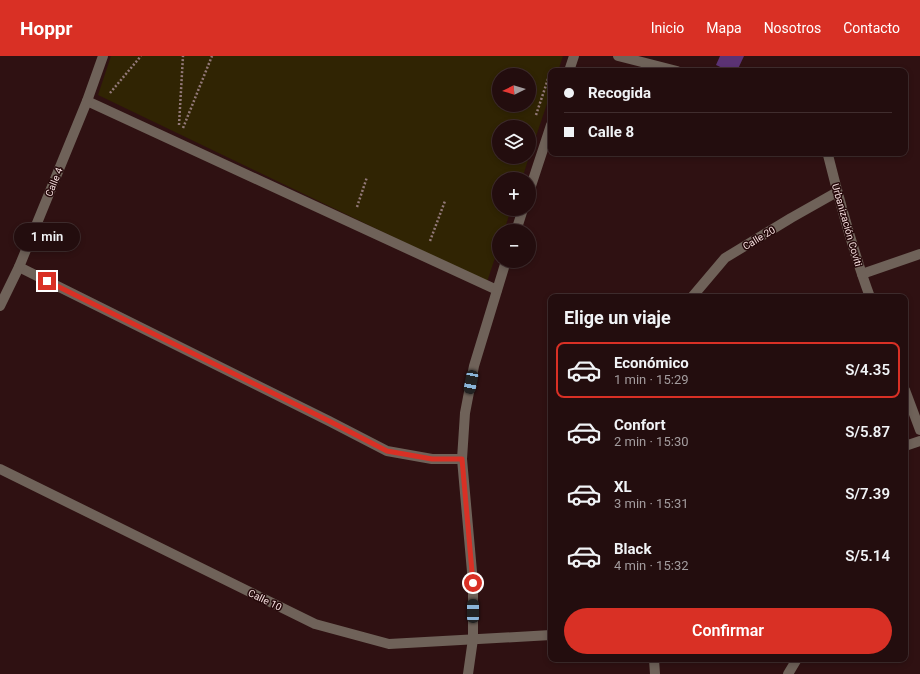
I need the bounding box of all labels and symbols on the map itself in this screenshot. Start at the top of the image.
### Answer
north arrow [492,68,536,112]
street label: Calle 4 [43,166,65,198]
street label: Urbanización Coviti [830,182,864,268]
callout: 1 min [14,223,80,251]
street label: Calle 20 [741,224,778,252]
route end [38,272,56,290]
car [463,369,479,395]
route start [464,574,482,592]
street label: Calle 10 [246,587,284,613]
car [467,599,479,623]

